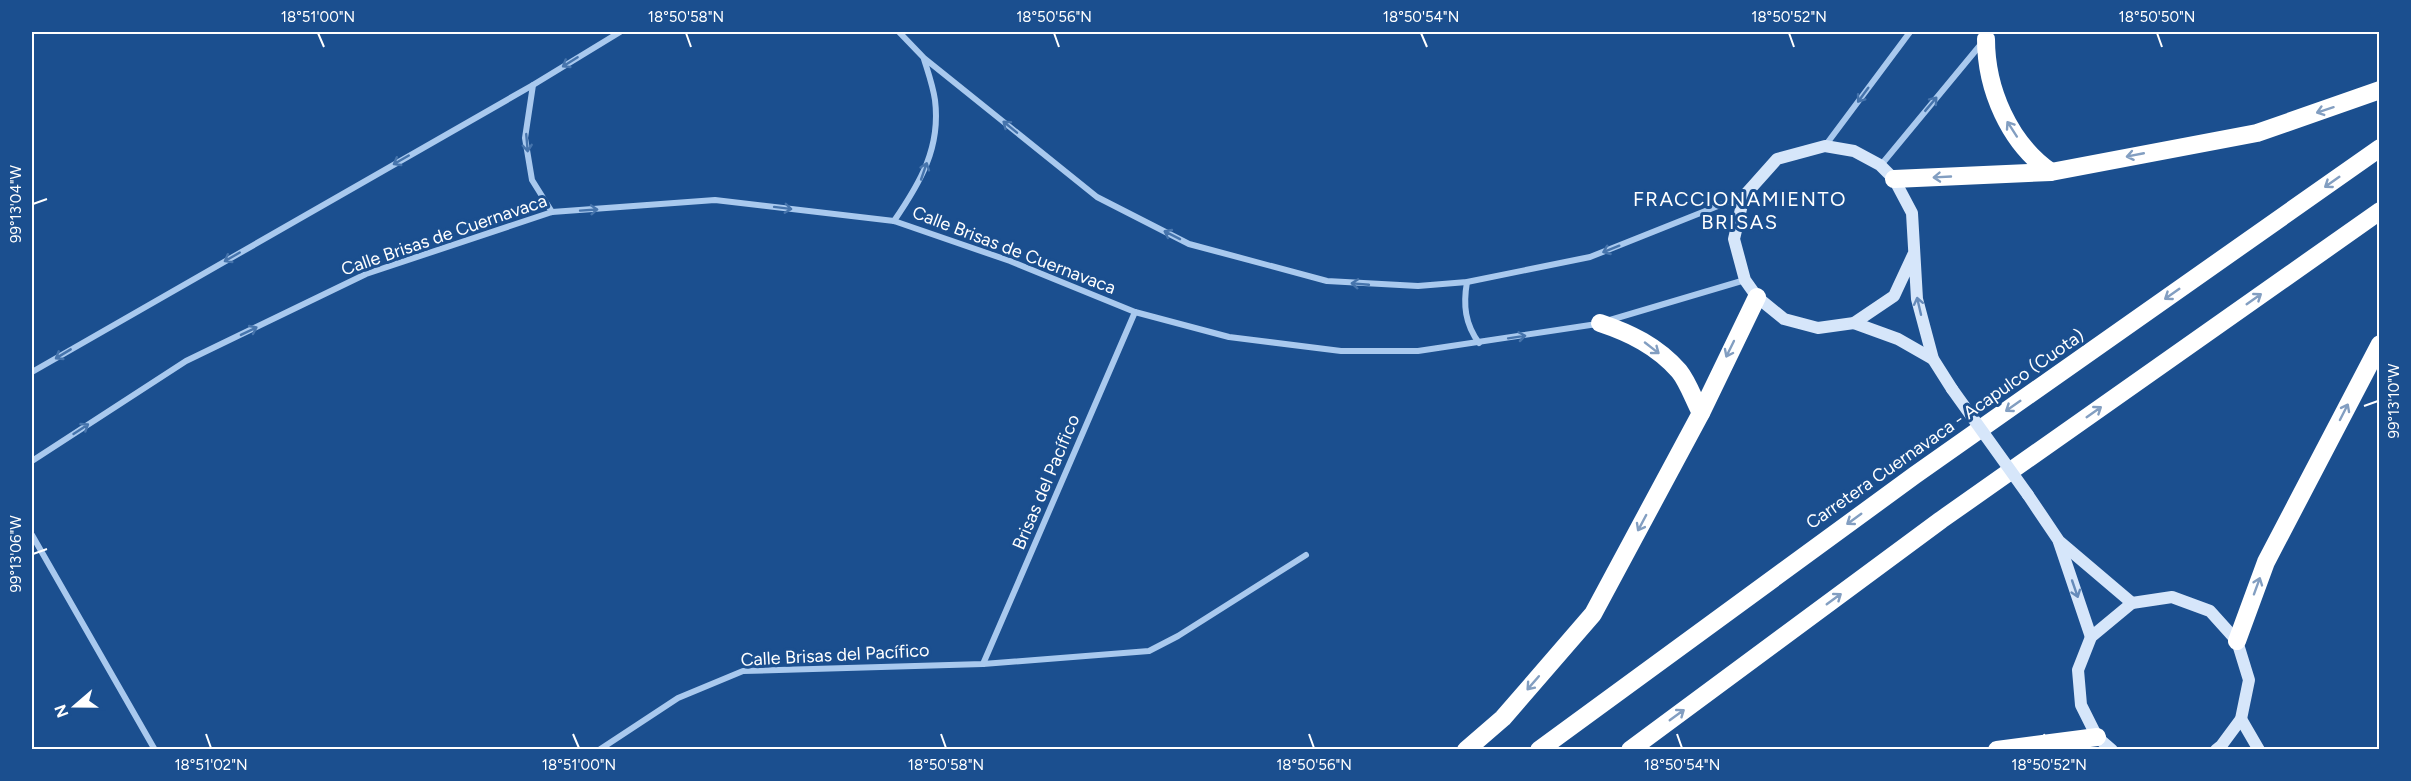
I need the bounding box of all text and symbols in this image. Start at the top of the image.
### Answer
text: 18°51'00"N [281,8,355,26]
text: 18°50'58"N [648,8,724,26]
text: 18°50'56"N [1016,8,1092,26]
text: 18°50'54"N [1383,8,1459,26]
text: 18°50'52"N [1751,8,1827,26]
text: 18°50'50"N [2119,8,2195,26]
one-way arrow [562,57,579,69]
one-way arrow [1856,87,1869,103]
one-way arrow [1925,96,1938,112]
one-way arrow [2316,106,2335,117]
one-way arrow [1002,121,1018,134]
one-way arrow [2006,121,2018,138]
one-way arrow [522,133,533,152]
one-way arrow [2126,150,2146,161]
one-way arrow [393,154,410,166]
one-way arrow [919,162,930,181]
text: 99°13'04"W [7,164,25,243]
one-way arrow [1933,171,1953,182]
one-way arrow [2324,176,2340,188]
district label: FRACCIONAMIENTO BRISAS [1633,187,1847,234]
street label: Calle Brisas de Cuernavaca [338,189,550,281]
street label: Calle Brisas de Cuernavaca [909,201,1119,299]
one-way arrow [772,203,792,214]
one-way arrow [578,204,598,215]
one-way arrow [1163,229,1181,240]
one-way arrow [1603,244,1621,255]
one-way arrow [224,251,241,263]
one-way arrow [1350,278,1370,289]
one-way arrow [2165,288,2181,300]
one-way arrow [2245,293,2261,305]
one-way arrow [1913,297,1924,317]
street label: Carretera Cuernavaca - Acapulco (Cuota) [1802,324,2088,534]
one-way arrow [239,325,257,336]
one-way arrow [1507,331,1527,342]
one-way arrow [1724,339,1736,357]
one-way arrow [1644,341,1660,354]
one-way arrow [55,348,72,360]
text: 99°13'10"W [2385,363,2403,438]
one-way arrow [2005,400,2021,412]
one-way arrow [2339,403,2350,421]
one-way arrow [2086,406,2102,418]
street label: Brisas del Pacífico [1008,411,1084,553]
one-way arrow [72,423,89,435]
one-way arrow [1636,513,1647,531]
one-way arrow [1846,513,1862,525]
text: 99°13'06"W [7,515,25,593]
one-way arrow [2253,577,2264,596]
one-way arrow [2070,579,2081,598]
one-way arrow [1825,593,1841,605]
street label: Calle Brisas del Pacífico [740,639,930,671]
one-way arrow [1526,675,1540,690]
north arrow [45,676,105,736]
text: N [50,702,72,720]
one-way arrow [1668,709,1684,721]
text: 18°51'02"N [174,756,248,774]
text: 18°51'00"N [542,756,616,774]
text: 18°50'58"N [908,756,984,774]
text: 18°50'56"N [1276,756,1352,774]
text: 18°50'54"N [1644,756,1720,774]
text: 18°50'52"N [2011,756,2087,774]

